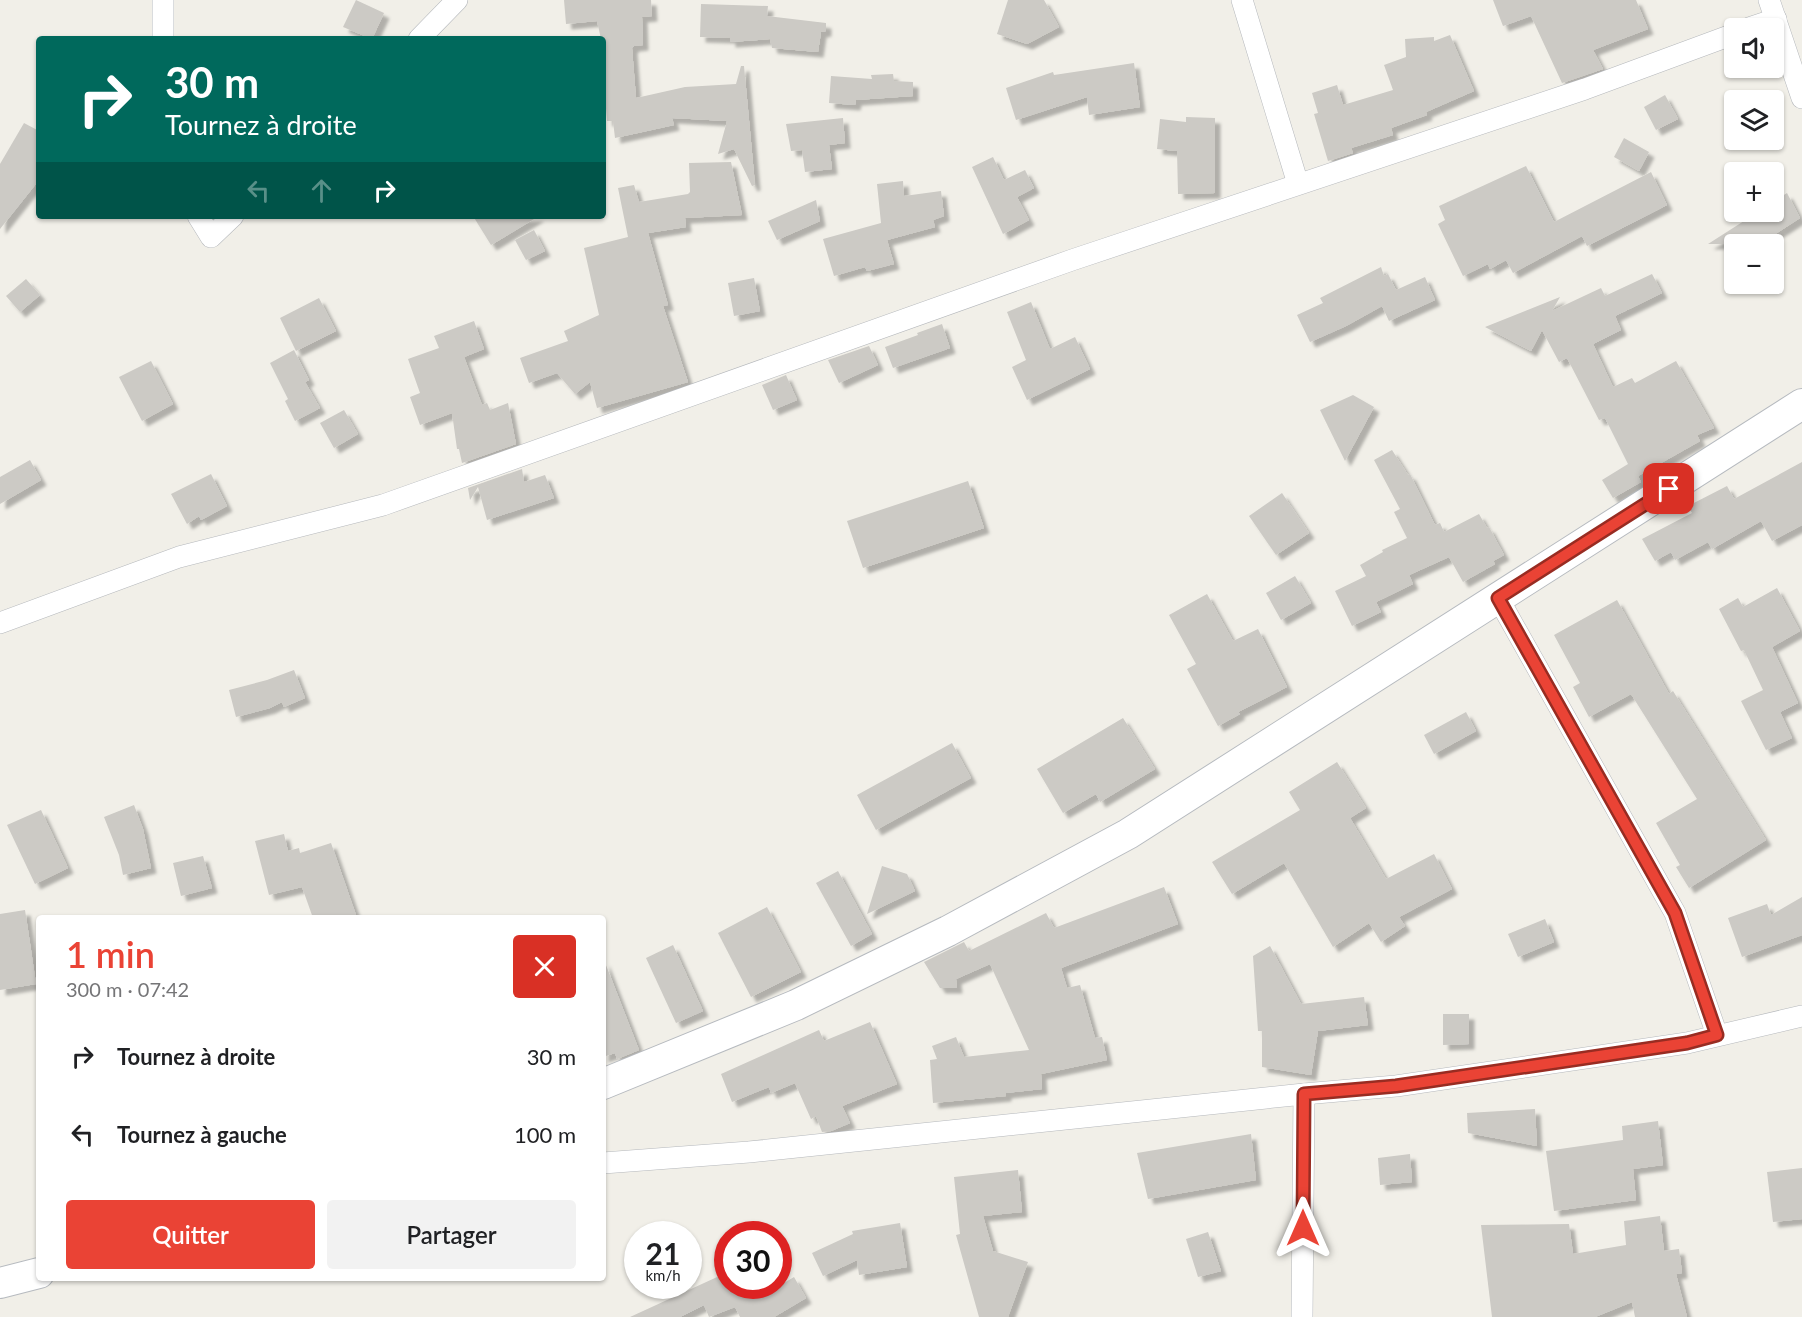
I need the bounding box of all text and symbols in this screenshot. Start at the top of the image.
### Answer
map controls [1724,18,1784,294]
button: sound [1724,18,1784,78]
text: 30 m [165,57,259,107]
icon: right [66,60,144,138]
button: layers [1724,90,1784,150]
text: Tournez à droite [165,108,357,141]
button: + [1724,162,1784,222]
icon: left [242,174,275,207]
icon: ahead [305,174,338,207]
icon: right [368,174,401,207]
button: − [1724,234,1784,294]
pin [1643,463,1694,514]
icon: arrive [1652,472,1685,505]
text: 1 min [66,932,155,976]
button: close [513,935,576,998]
text: 300 m · 07:42 [66,977,189,1001]
icon: right [66,1040,99,1073]
text: Tournez à droite [117,1043,275,1070]
text: 30 m [527,1043,576,1070]
icon: left [66,1118,99,1151]
text: Tournez à gauche [117,1121,287,1148]
text: 100 m [514,1121,576,1148]
position arrow [1271,1196,1335,1260]
button: Quitter [66,1200,315,1269]
button: Partager [327,1200,576,1269]
speed limit sign: 30 [714,1221,792,1299]
text: 21 [646,1235,680,1271]
text: km/h [645,1266,681,1284]

